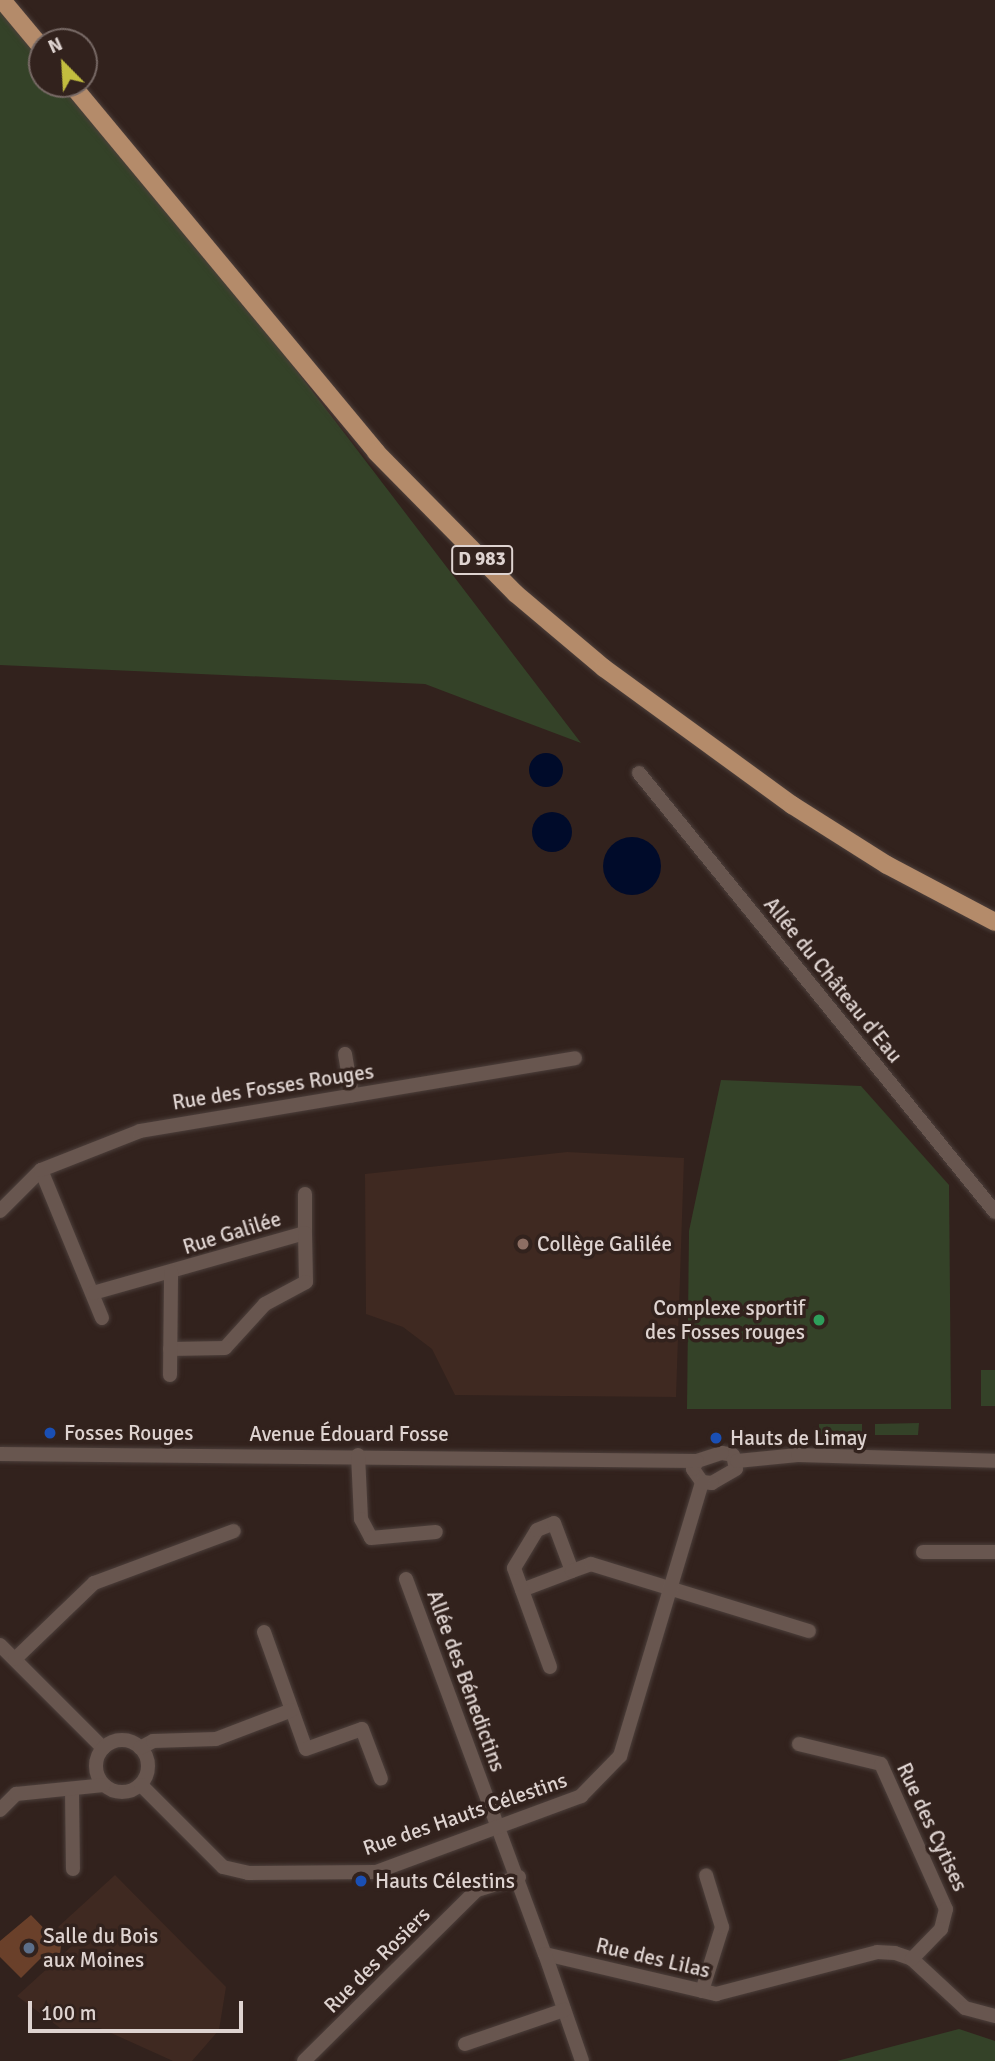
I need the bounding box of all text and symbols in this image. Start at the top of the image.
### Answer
north arrow [28,28,98,98]
text: N [44,32,66,59]
road number: D 983 [450,544,514,576]
street label: Allée du Château d'Eau [758,892,908,1068]
street label: Rue des Fosses Rouges [170,1059,376,1115]
street label: Rue Galilée [180,1206,284,1260]
place label: Collège Galilée [537,1231,672,1257]
marker: Collège Galilée [515,1236,531,1252]
place label: Complexe sportif des Fosses rouges [645,1295,805,1345]
marker: Complexe sportif des Fosses rouges [811,1312,827,1328]
place label: Fosses Rouges [64,1420,193,1446]
street label: Avenue Édouard Fosse [249,1421,449,1447]
marker: Fosses Rouges [42,1425,58,1441]
place label: Hauts de Limay [730,1425,867,1451]
marker: Hauts de Limay [708,1430,724,1446]
street label: Allée des Bénedictins [421,1587,511,1775]
street label: Rue des Cytises [891,1759,973,1895]
street label: Rue des Hauts Célestins [360,1767,570,1861]
place label: Hauts Célestins [375,1868,515,1894]
marker: Hauts Célestins [353,1873,369,1889]
street label: Rue des Rosiers [319,1902,435,2018]
place label: Salle du Bois aux Moines [43,1923,158,1973]
street label: Rue des Lilas [593,1933,713,1983]
marker: Salle du Bois aux Moines [21,1940,37,1956]
scale bar [32,1988,247,2032]
text: 100 m [41,2000,96,2026]

